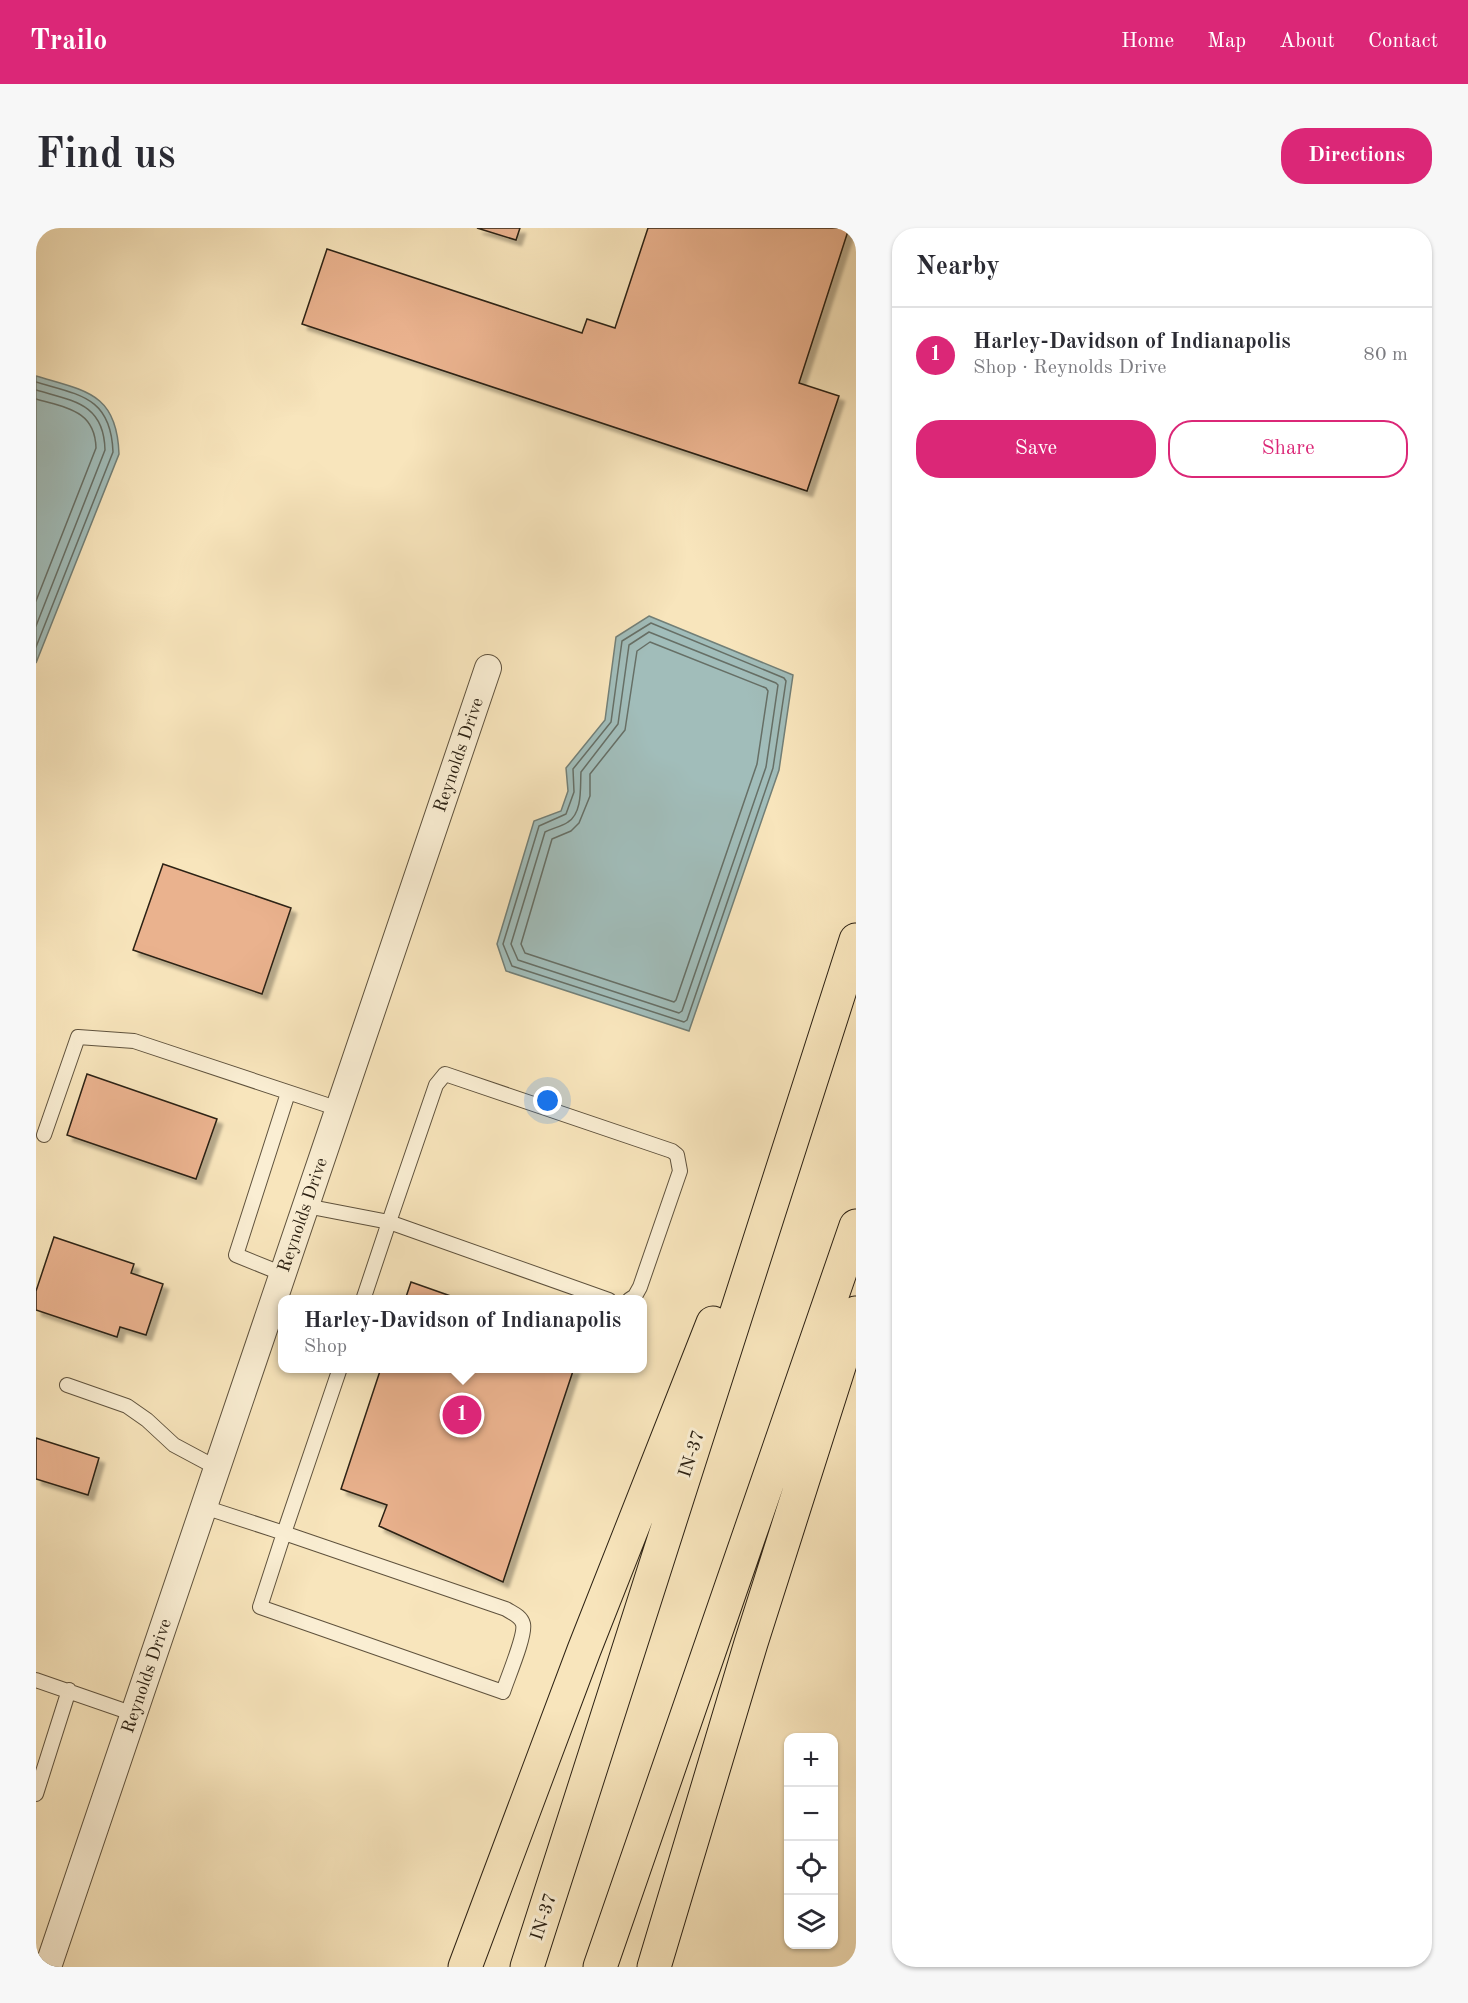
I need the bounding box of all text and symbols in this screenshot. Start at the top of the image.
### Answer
text: Trailo [30,28,107,56]
text: Home [1121,31,1174,52]
text: Map [1207,31,1246,52]
text: About [1279,31,1335,52]
text: Contact [1368,31,1438,52]
button: Directions [1281,128,1432,184]
text: Find us [36,135,175,177]
text: Nearby [916,254,1000,280]
text: Harley-Davidson of Indianapolis [973,331,1291,353]
text: 1 [930,345,941,365]
text: 80 m [1363,345,1408,365]
text: Shop · Reynolds Drive [973,358,1166,378]
button: Save [916,420,1156,478]
button: Share [1168,420,1408,478]
street label: Reynolds Drive [431,695,487,815]
your location [533,1086,562,1115]
street label: Reynolds Drive [275,1155,331,1275]
popup [278,1295,647,1373]
text: Harley-Davidson of Indianapolis [304,1310,621,1332]
text: Shop [304,1337,347,1357]
pin: 1 [442,1392,482,1438]
street label: IN-37 [676,1428,708,1480]
street label: Reynolds Drive [119,1616,175,1736]
map controls [784,1733,838,1949]
button: + [784,1733,838,1787]
button: − [784,1787,838,1841]
button: locate [784,1841,838,1895]
street label: IN-37 [528,1891,560,1943]
button: layers [784,1895,838,1949]

